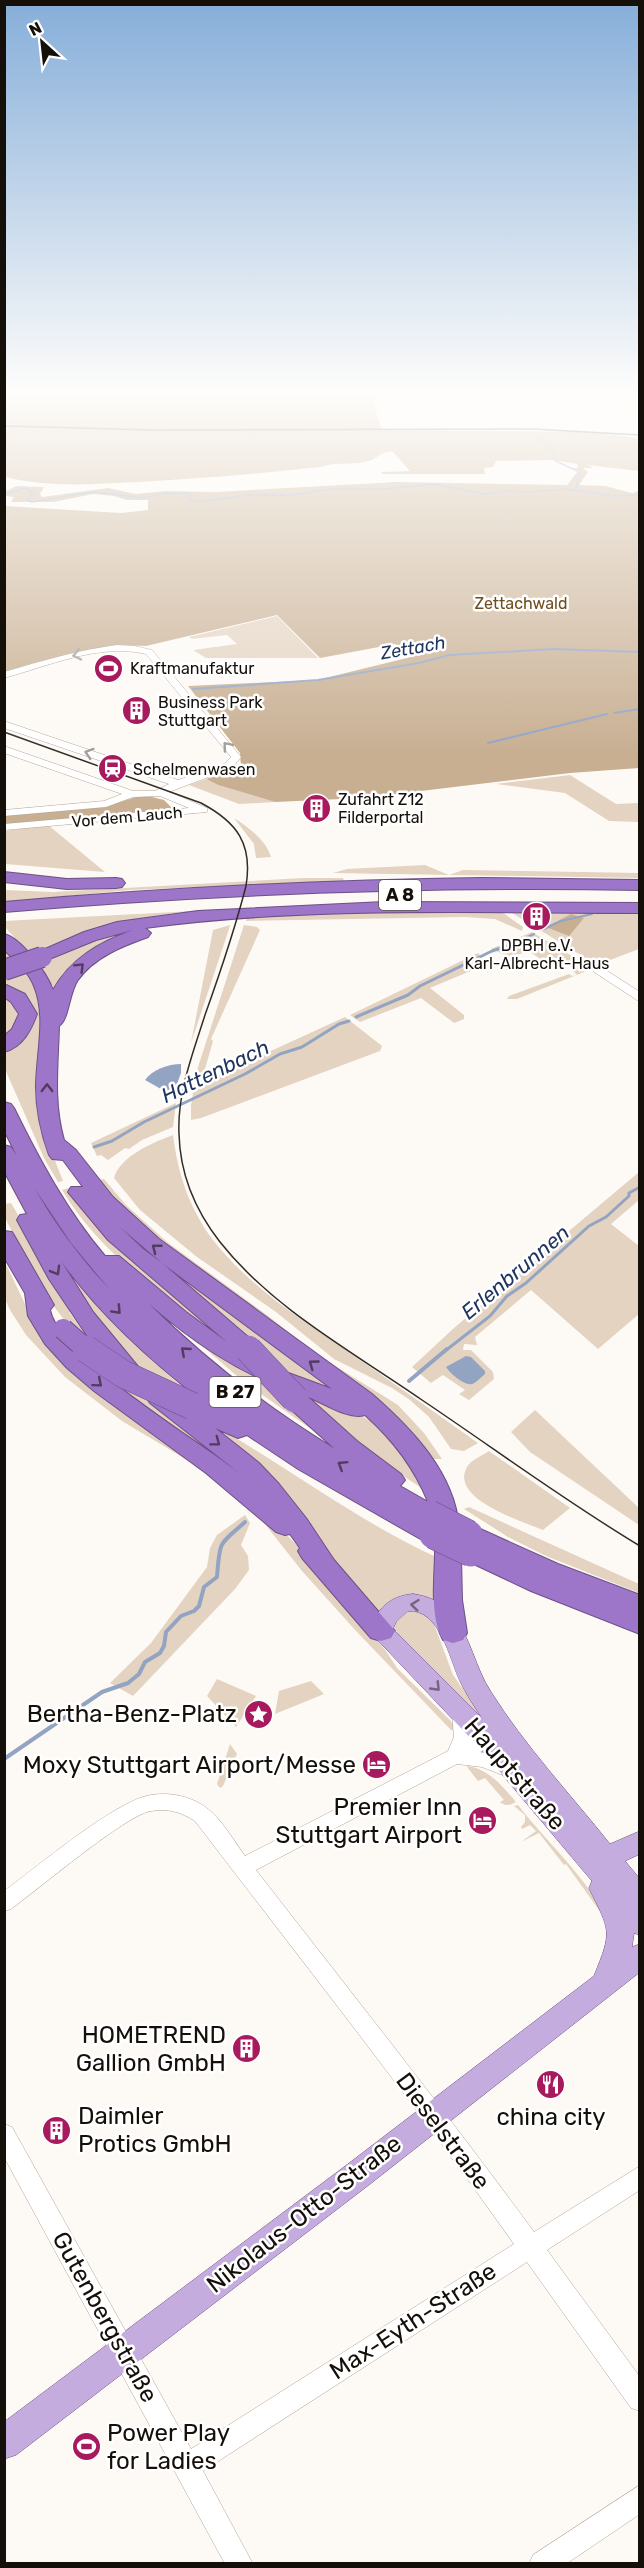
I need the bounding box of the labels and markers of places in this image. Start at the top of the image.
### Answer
sports icon: Kraftmanufaktur [93,652,125,684]
place label: Kraftmanufaktur [130,659,254,678]
place label: Business Park Stuttgart [158,693,263,730]
building icon: Business Park Stuttgart [121,695,153,727]
station icon: Schelmenwasen [96,753,128,785]
place label: Schelmenwasen [133,760,255,779]
place label: Zufahrt Z12 Filderportal [338,790,424,827]
building icon: Zufahrt Z12 Filderportal [301,792,333,824]
building icon: DPBH e.V. Karl-Albrecht-Haus [521,901,553,933]
place label: DPBH e.V. Karl-Albrecht-Haus [465,936,609,973]
place icon: Bertha-Benz-Platz [242,1698,274,1730]
place label: Bertha-Benz-Platz [27,1700,237,1728]
hotel icon: Moxy Stuttgart Airport/Messe [361,1749,393,1781]
place label: Moxy Stuttgart Airport/Messe [23,1751,356,1779]
place label: Premier Inn Stuttgart Airport [276,1793,462,1849]
hotel icon: Premier Inn Stuttgart Airport [467,1805,499,1837]
place label: HOMETREND Gallion GmbH [76,2021,226,2077]
building icon: HOMETREND Gallion GmbH [231,2033,263,2065]
restaurant icon: china city [535,2068,567,2100]
place label: Daimler Protics GmbH [78,2102,232,2158]
place label: china city [496,2103,606,2131]
building icon: Daimler Protics GmbH [41,2114,73,2146]
place label: Power Play for Ladies [107,2419,230,2475]
sports icon: Power Play for Ladies [70,2431,102,2463]

